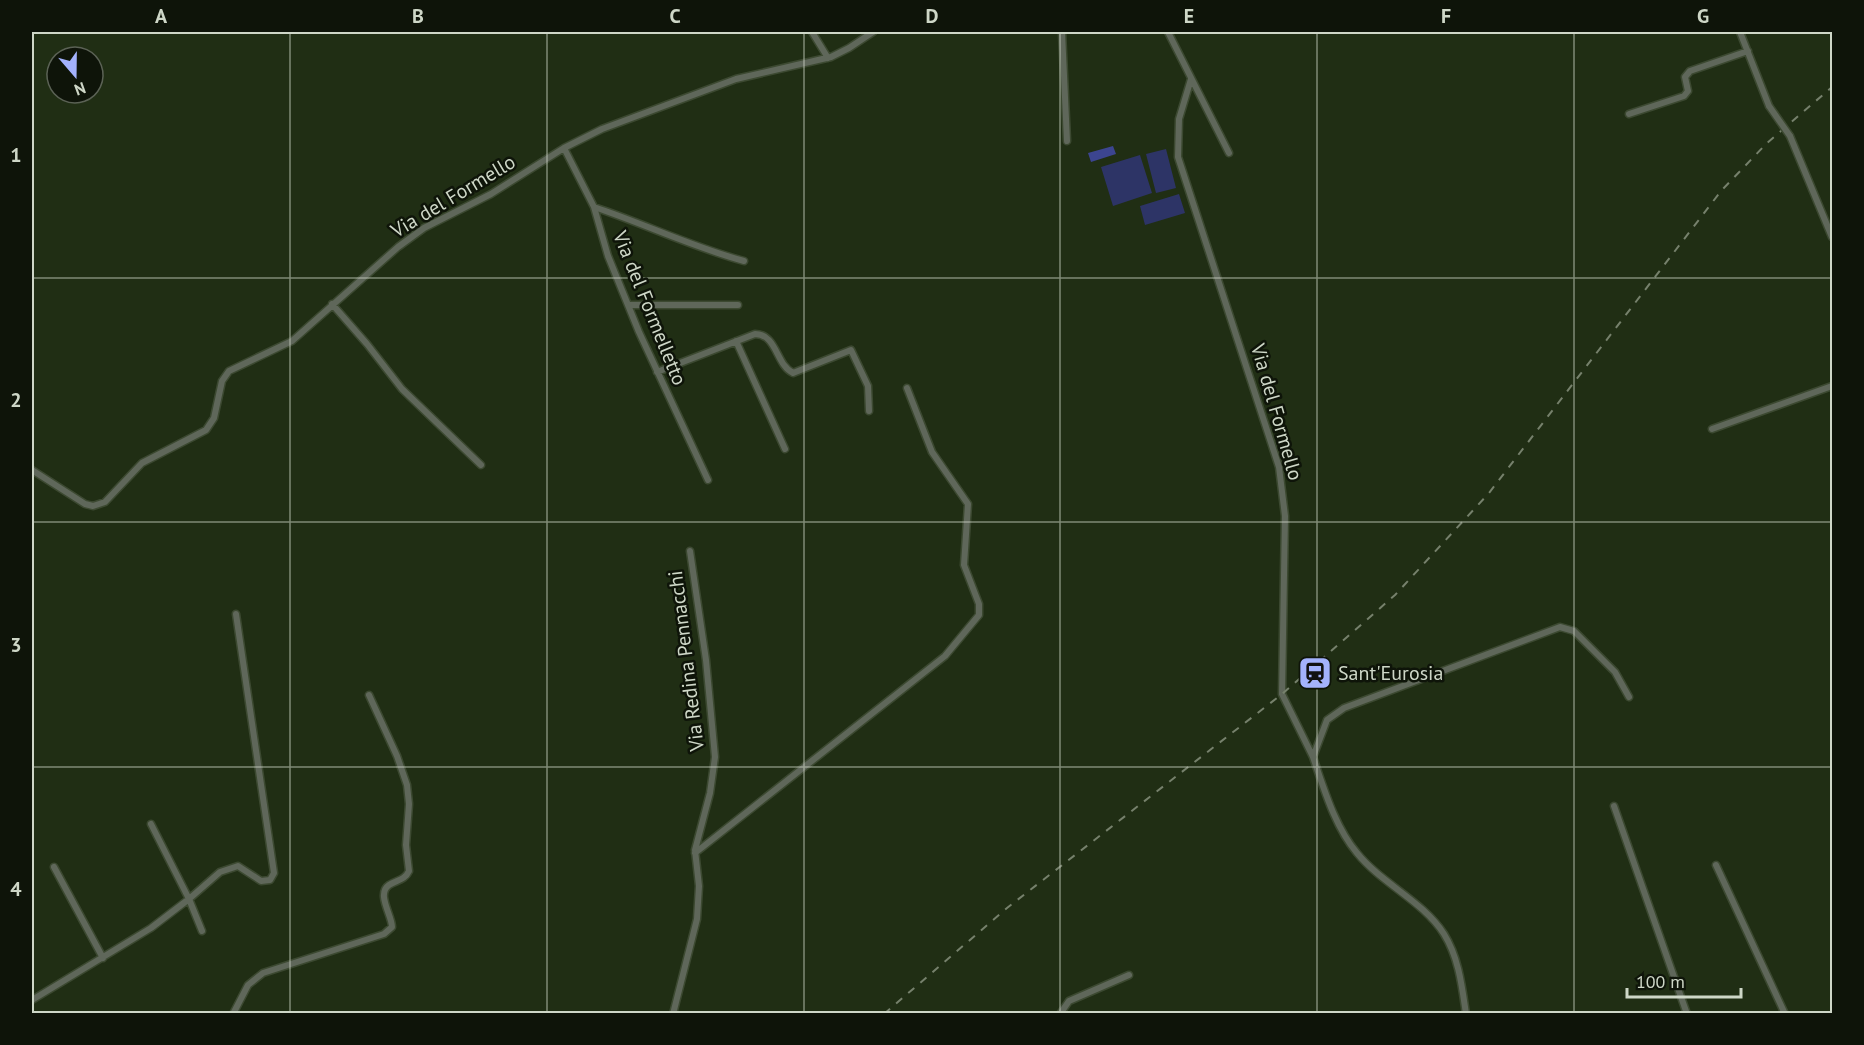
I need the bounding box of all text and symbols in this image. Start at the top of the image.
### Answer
text: A [155,3,168,29]
text: B [412,3,424,29]
text: C [669,3,681,29]
text: D [926,3,939,29]
text: E [1184,3,1194,29]
text: F [1441,3,1451,29]
text: G [1697,3,1709,29]
north arrow [45,45,105,105]
text: N [72,78,88,100]
text: 1 [10,142,22,168]
street label: Via del Formello [385,149,520,244]
street label: Via del Formelletto [607,226,693,389]
street label: Via del Formello [1245,340,1309,483]
text: 2 [10,387,22,413]
street label: Via Redina Pennacchi [662,569,710,754]
text: 3 [10,632,22,658]
station icon: Sant'Eurosia [1297,655,1333,691]
place label: Sant'Eurosia [1338,660,1443,686]
text: 4 [10,876,22,902]
scale bar [1627,961,1741,999]
text: 100 m [1636,970,1685,993]

